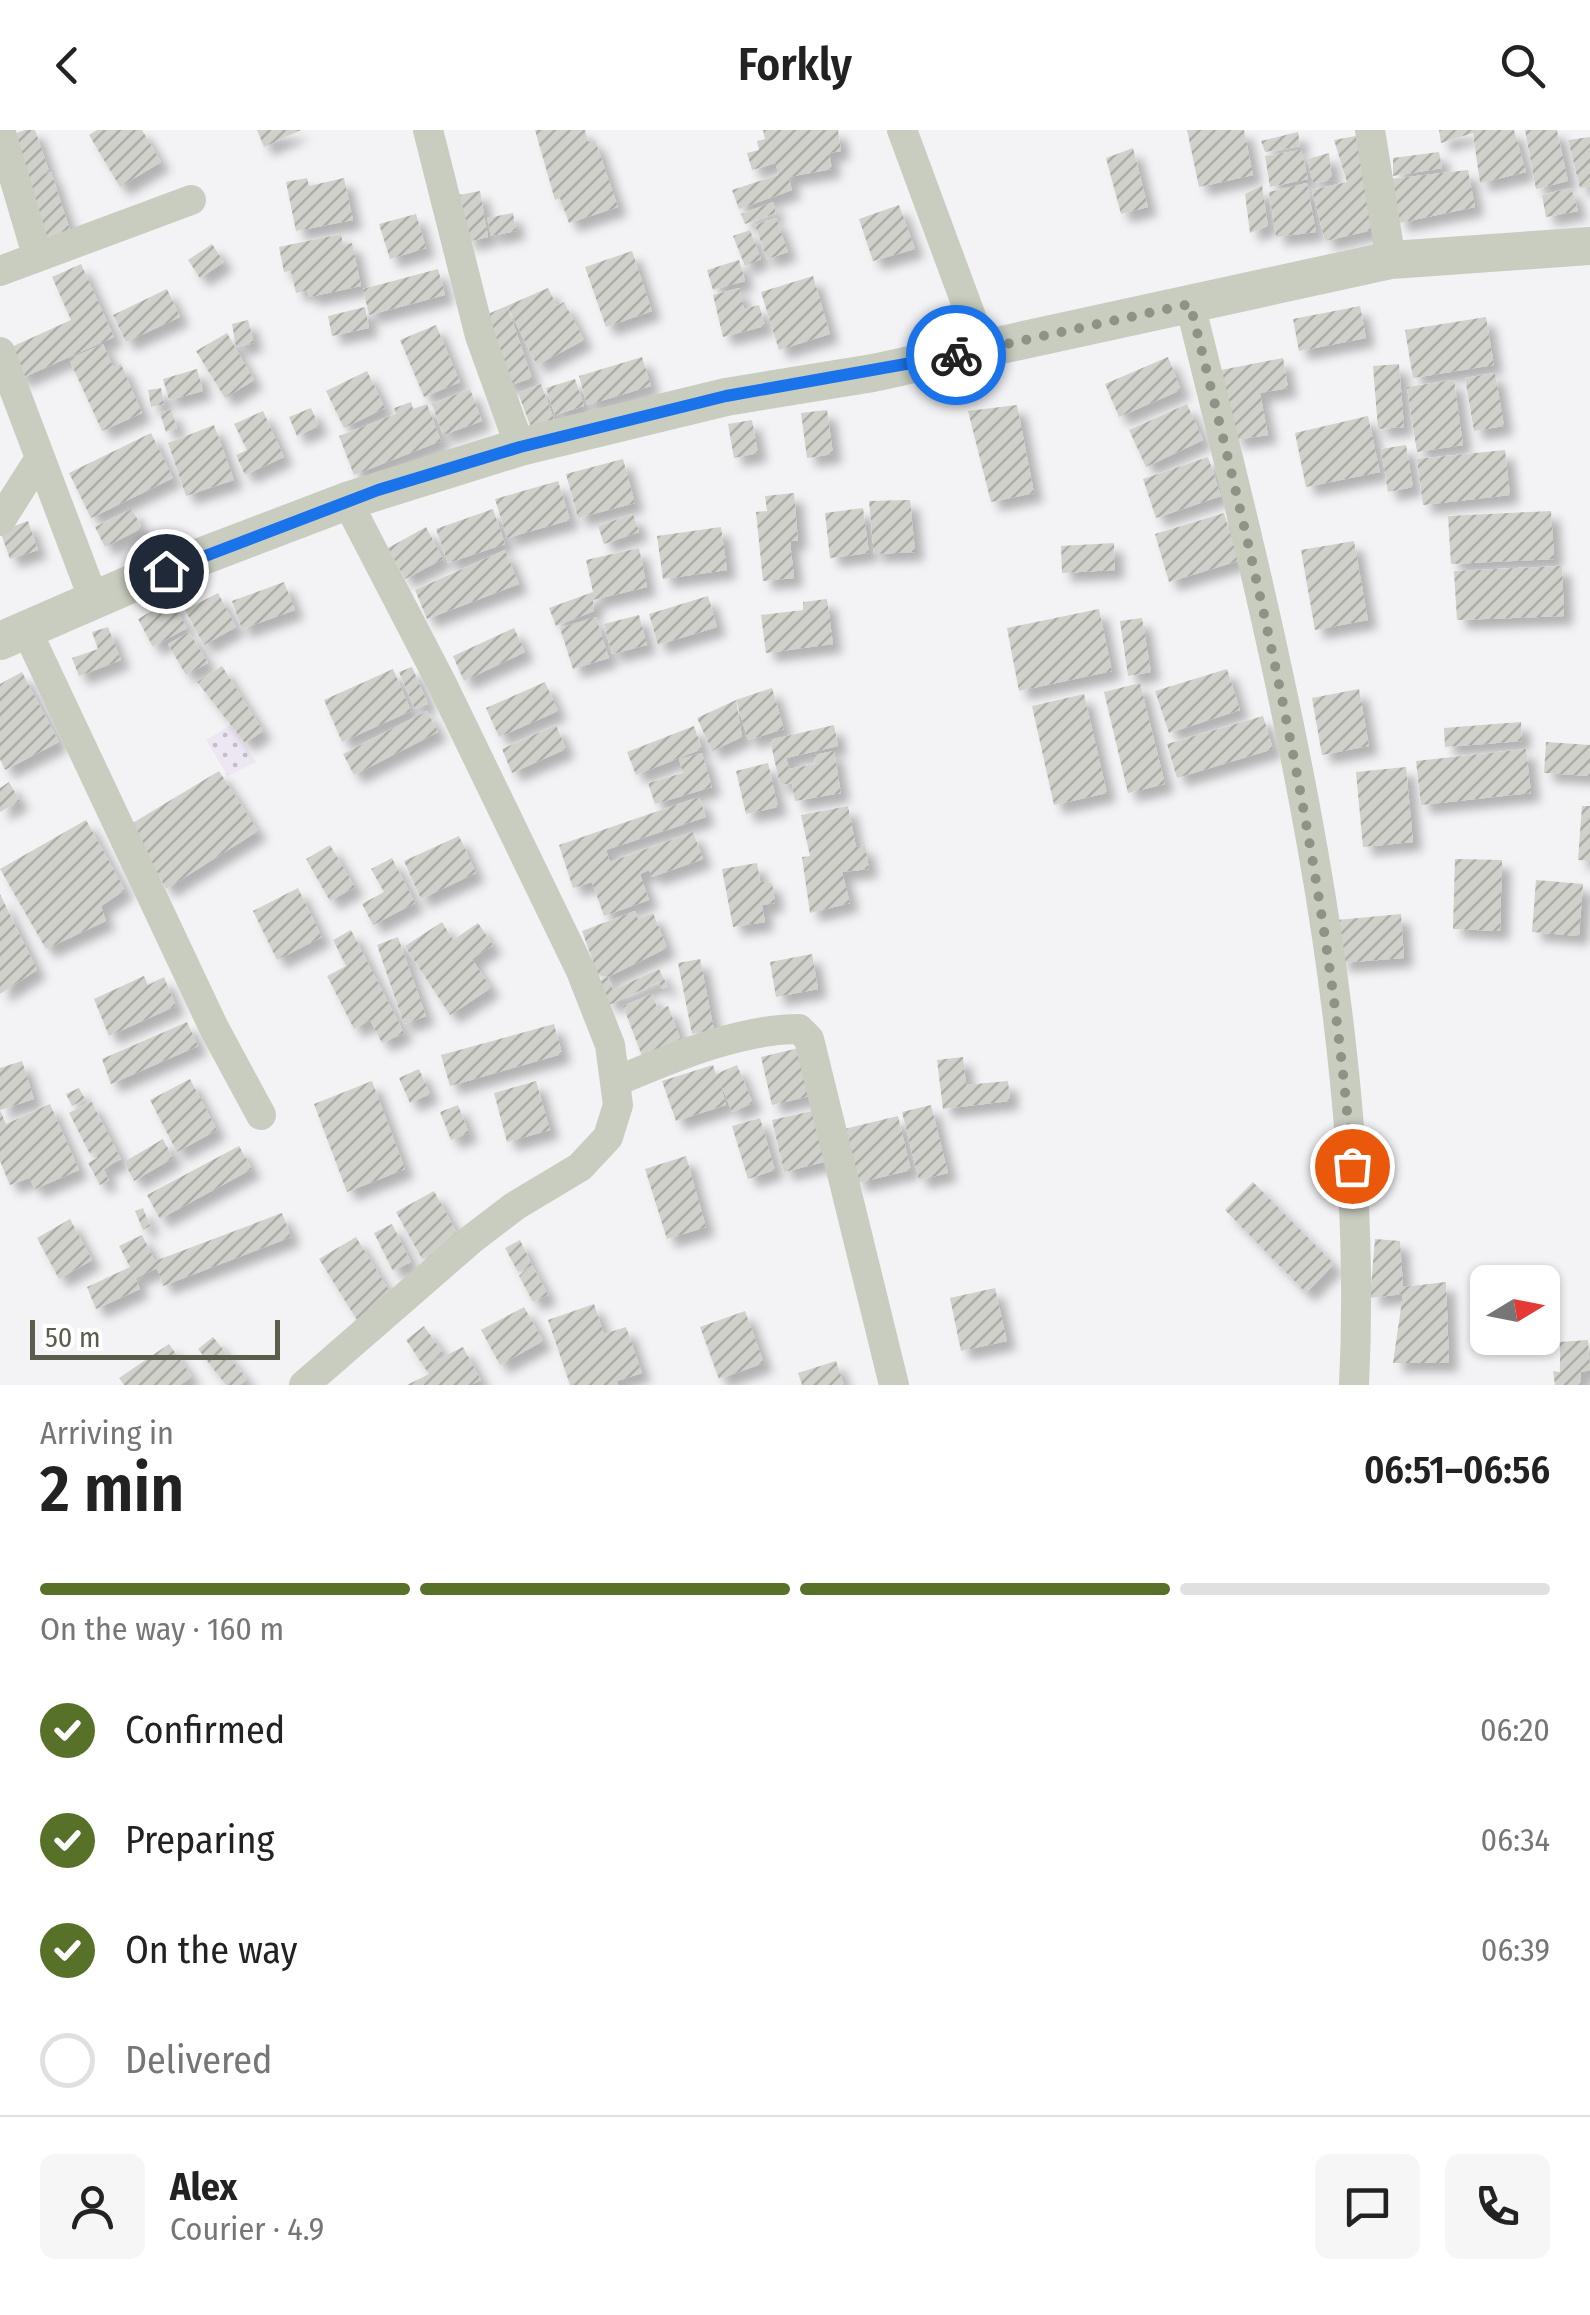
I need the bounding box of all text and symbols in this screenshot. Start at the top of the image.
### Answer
icon: back [40,38,95,93]
text: Forkly [738,38,852,92]
icon: search [1495,38,1550,93]
courier [906,305,1006,405]
icon: bike [929,328,984,383]
pin [124,529,209,614]
icon: home [139,544,194,599]
pin [1310,1124,1395,1209]
icon: bag [1325,1139,1380,1194]
north arrow [1470,1265,1560,1355]
map controls [1470,1265,1560,1355]
scale bar [30,1315,280,1360]
text: 50 m [45,1321,101,1354]
text: Arriving in [40,1414,174,1452]
text: 06:51–06:56 [1364,1447,1550,1493]
text: 2 min [40,1450,184,1528]
text: On the way · 160 m [40,1610,284,1648]
icon: check [40,1703,95,1758]
text: Confirmed [125,1707,285,1753]
text: 06:20 [1480,1711,1550,1749]
icon: check [40,1813,95,1868]
text: Preparing [125,1817,274,1863]
text: 06:34 [1481,1821,1550,1859]
icon: check [40,1923,95,1978]
text: On the way [125,1927,297,1973]
text: 06:39 [1481,1931,1550,1969]
text: Delivered [125,2037,272,2083]
button: person [40,2154,145,2259]
button: chat [1315,2154,1420,2259]
button: phone [1445,2154,1550,2259]
text: Alex [170,2164,237,2210]
text: Courier · 4.9 [170,2210,324,2248]

